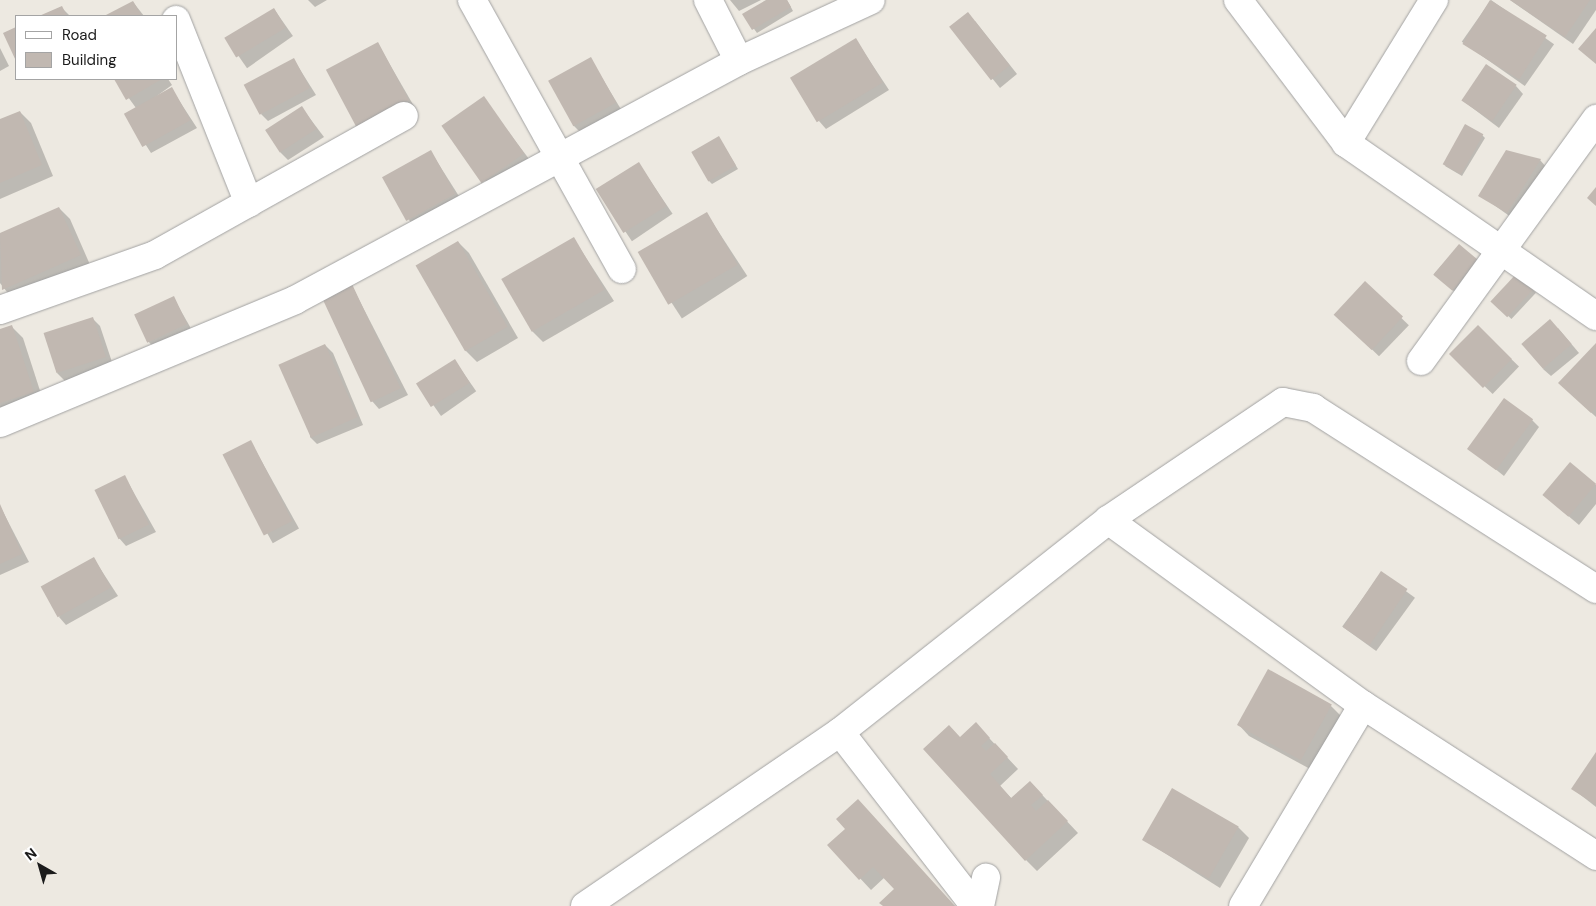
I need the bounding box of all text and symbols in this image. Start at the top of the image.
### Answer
legend [15,15,178,80]
text: Road [62,25,97,45]
text: Building [62,50,117,70]
north arrow [15,841,65,891]
text: N [21,844,40,864]

